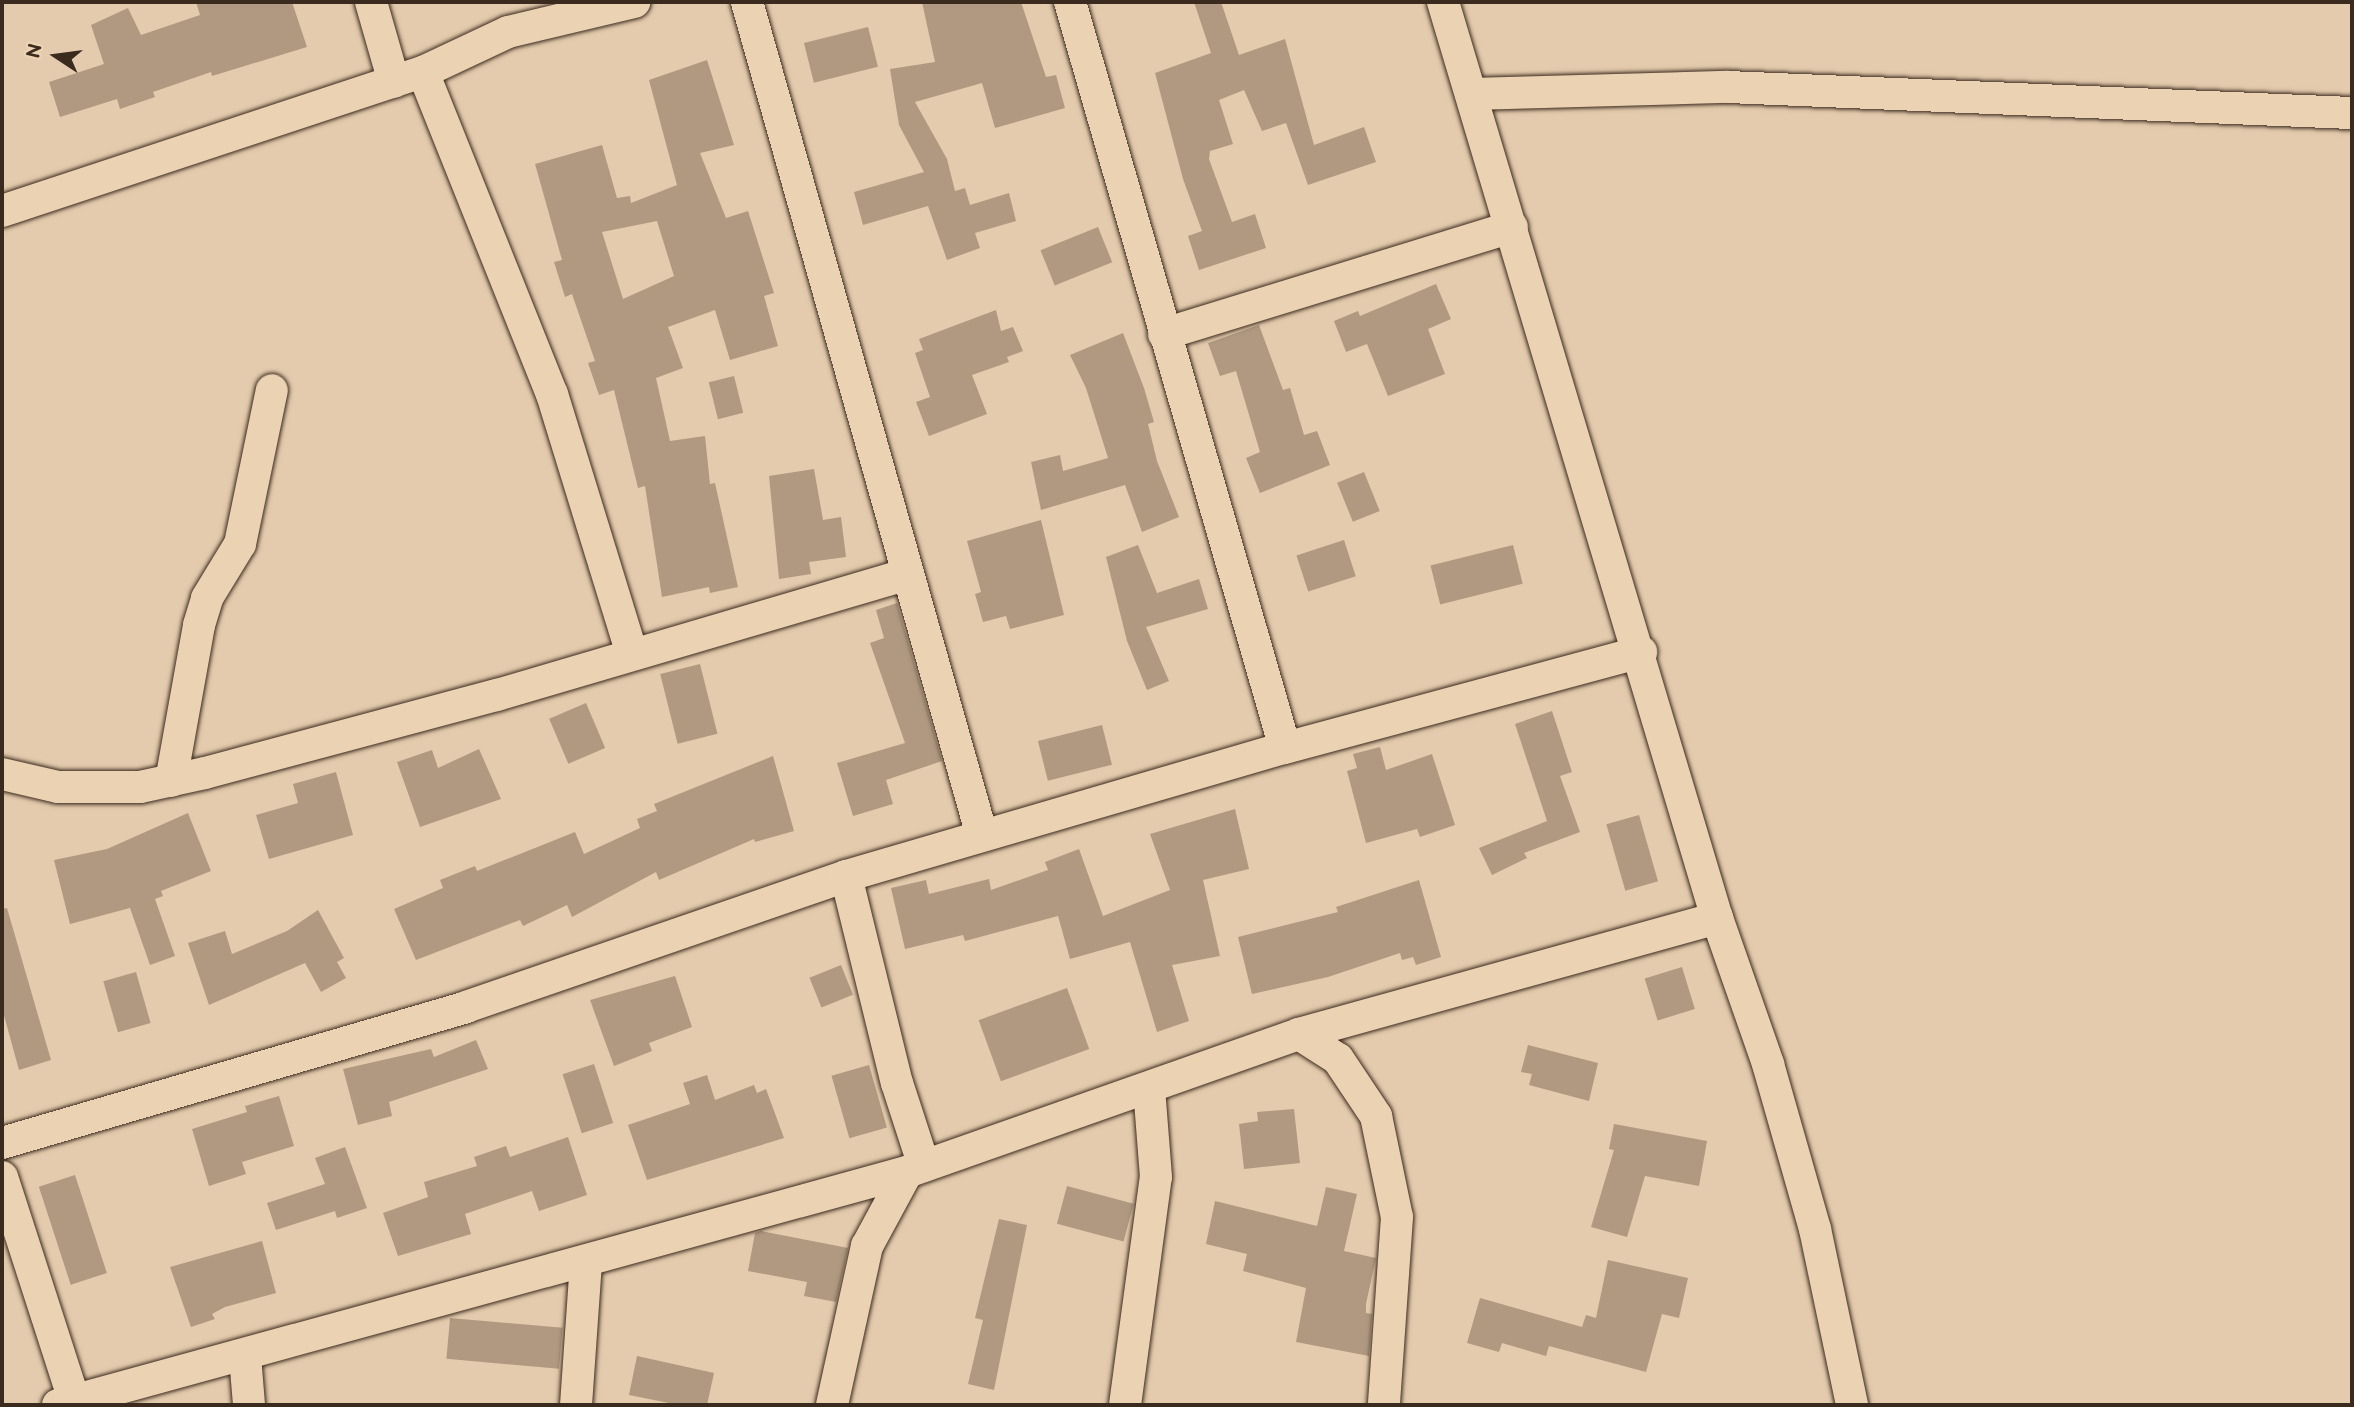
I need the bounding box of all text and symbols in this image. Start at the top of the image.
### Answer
north arrow [21,21,91,91]
text: N [22,42,48,61]

